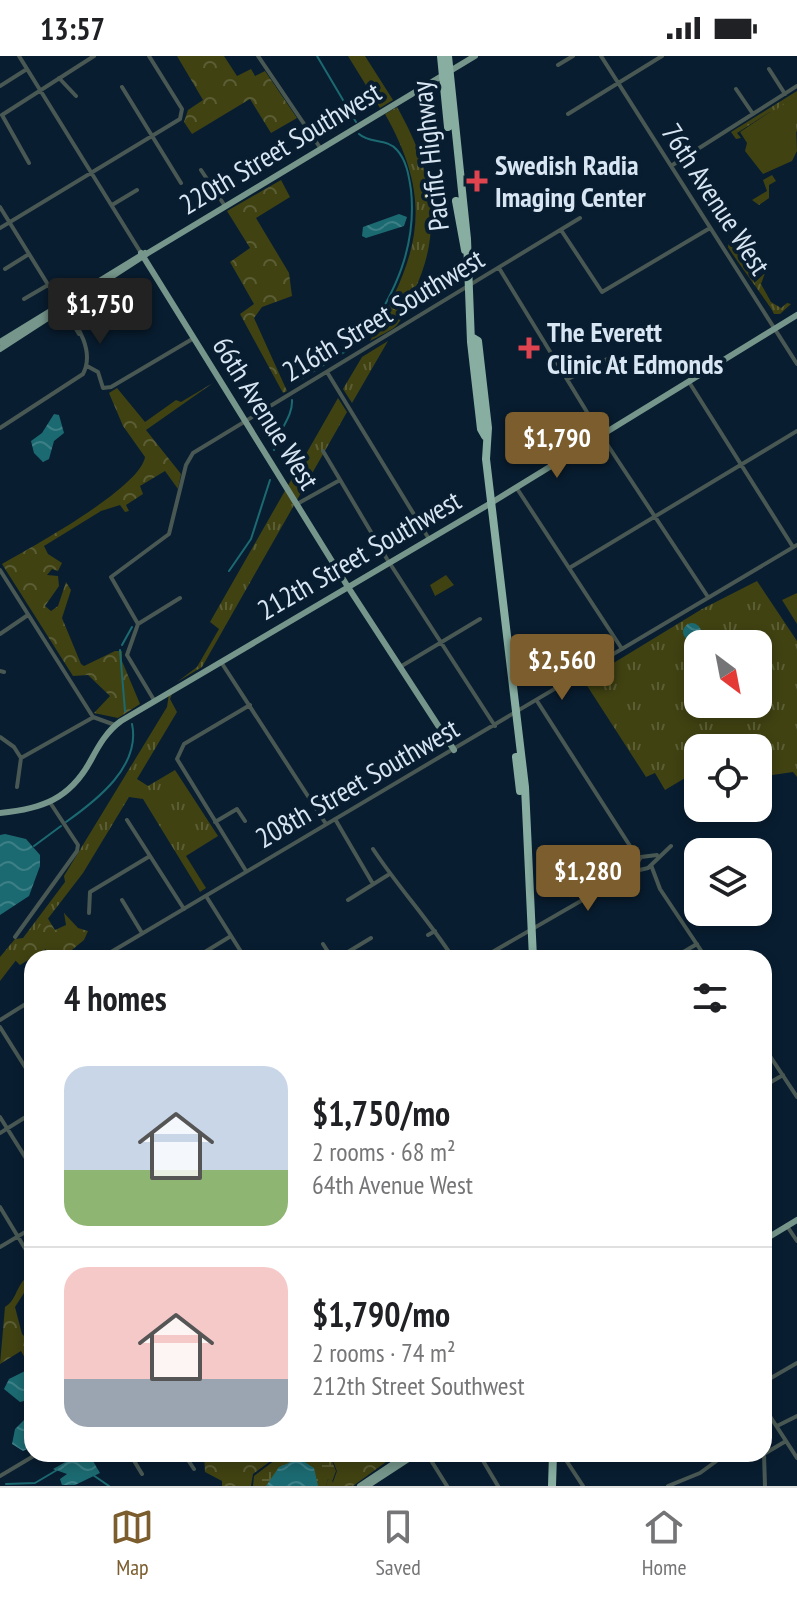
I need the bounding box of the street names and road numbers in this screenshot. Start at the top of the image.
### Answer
street label: 220th Street Southwest [172,73,388,222]
street label: Pacific Highway [402,79,457,233]
street label: 76th Avenue West [654,116,779,282]
street label: 216th Street Southwest [275,240,491,389]
street label: 66th Avenue West [205,329,328,496]
street label: 212th Street Southwest [250,481,467,628]
street label: 208th Street Southwest [248,709,465,856]

